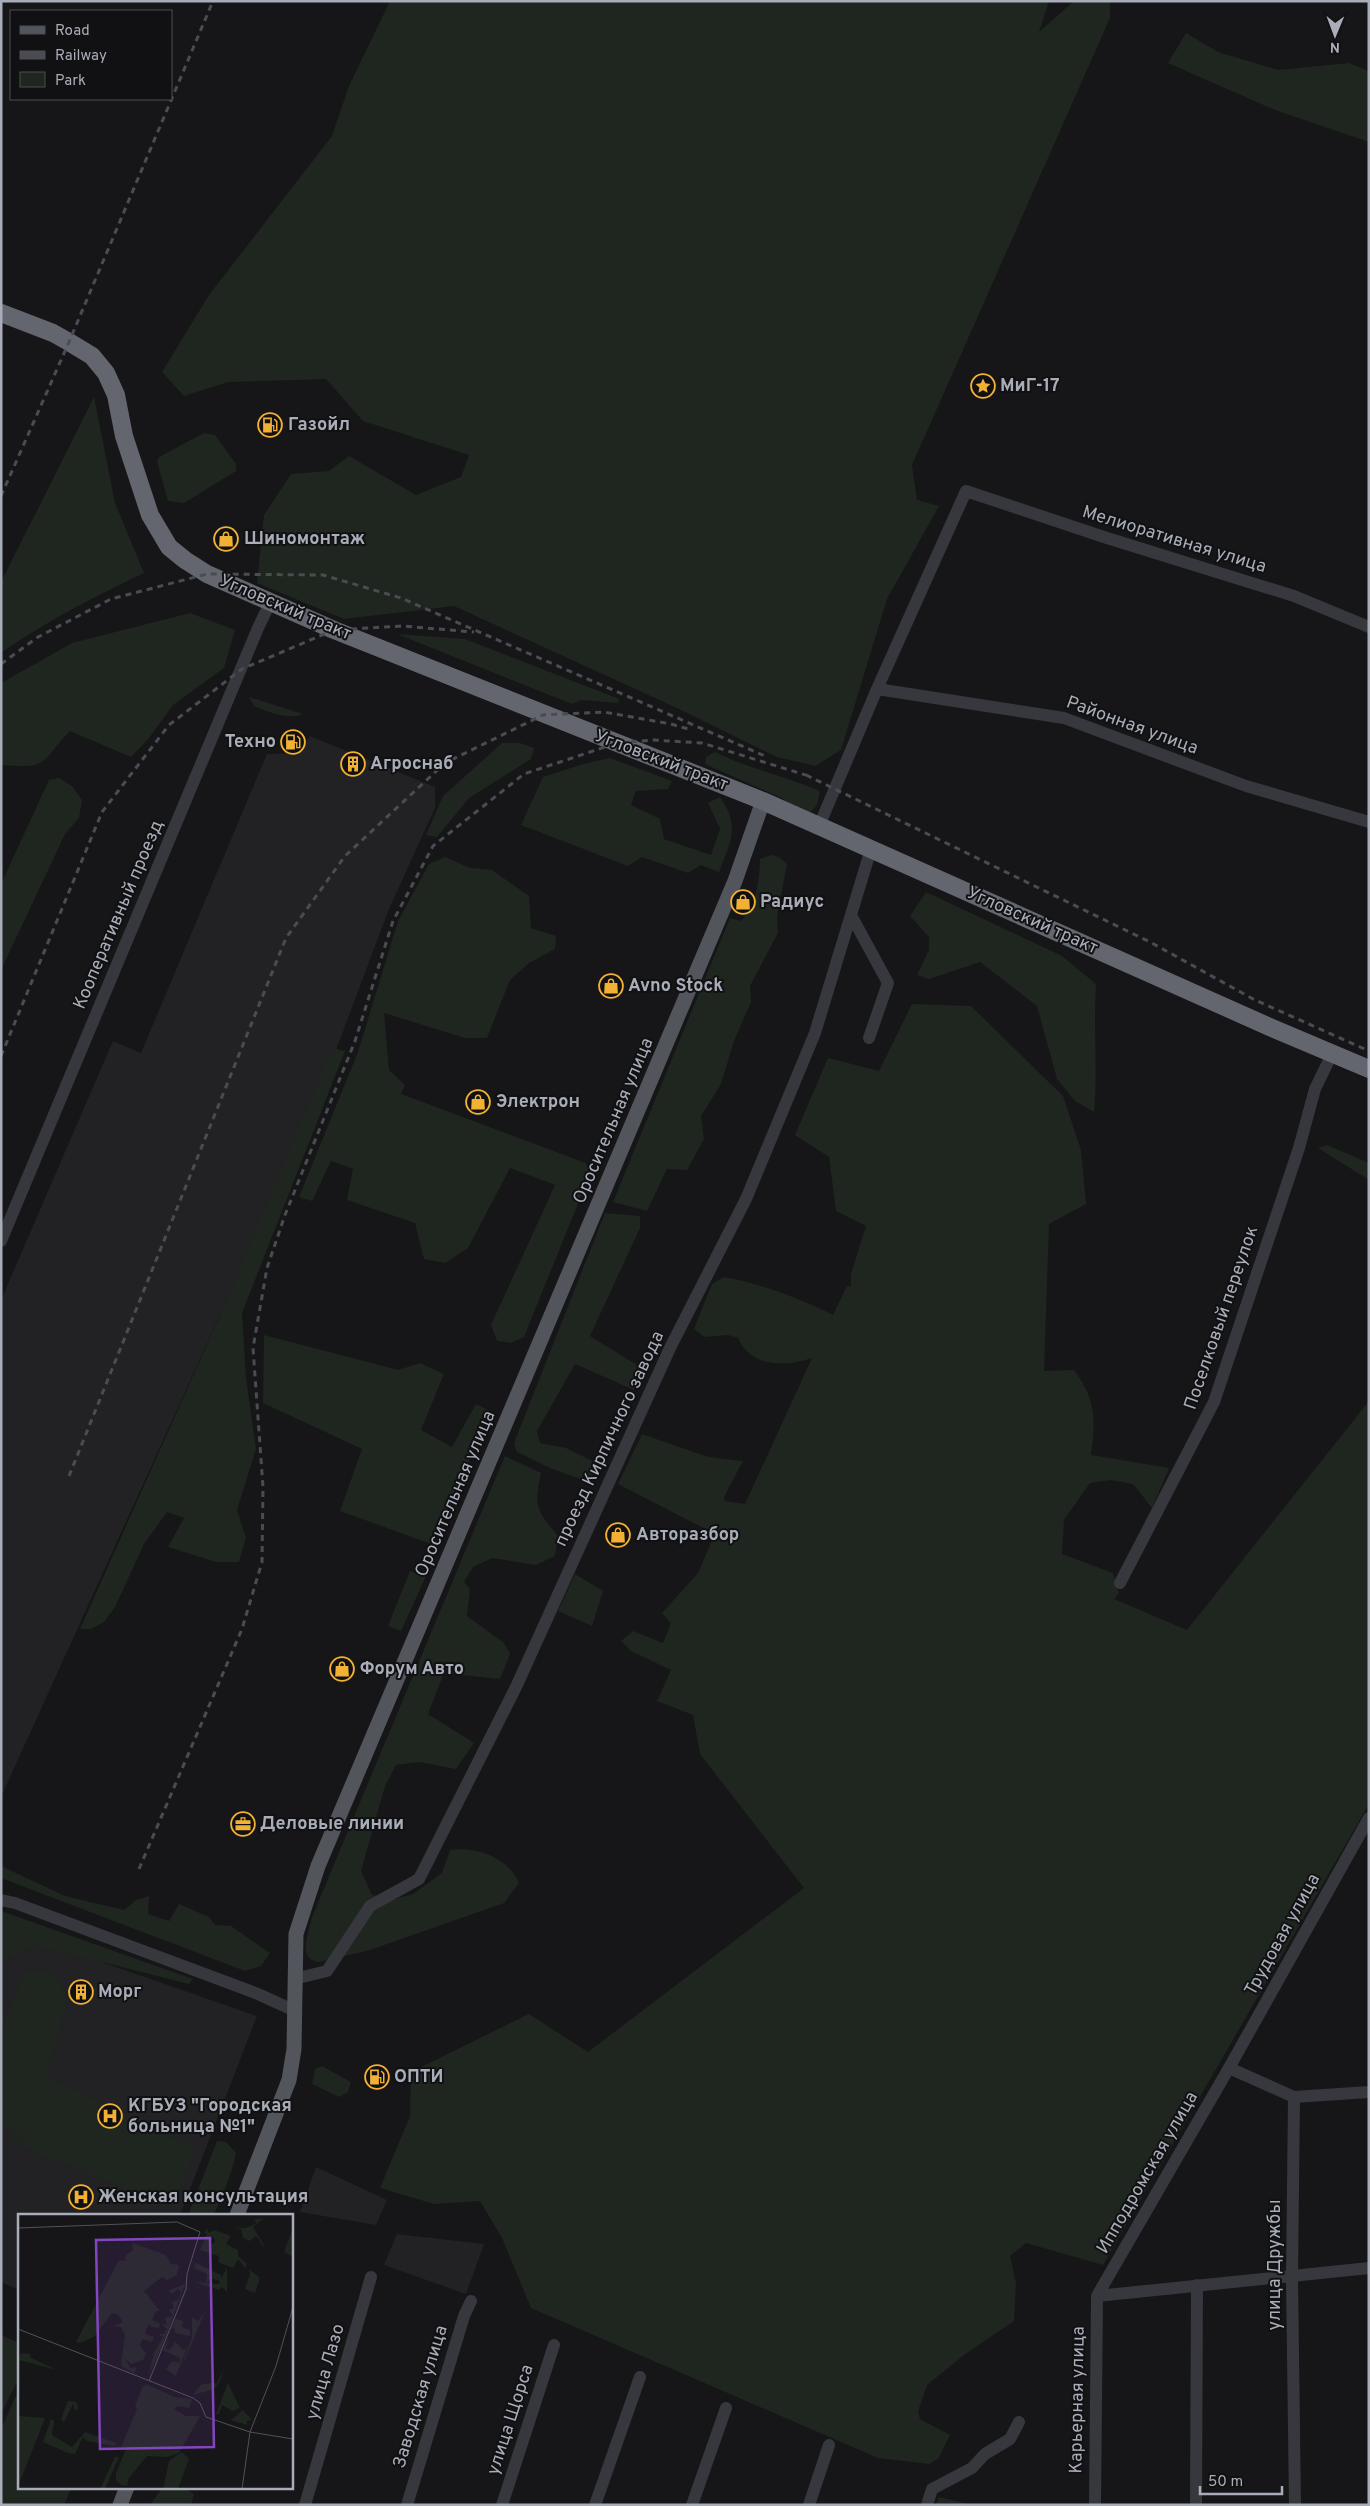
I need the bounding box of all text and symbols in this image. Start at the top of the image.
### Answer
legend [10,10,172,100]
north arrow [1310,10,1360,60]
text: Road [55,22,90,41]
text: N [1330,38,1340,55]
text: Railway [55,47,107,66]
text: Park [55,72,86,91]
place icon: МиГ-17 [970,373,996,399]
place label: МиГ-17 [1000,375,1060,398]
fuel station icon: Газойл [257,412,283,438]
place label: Газойл [288,414,350,437]
street label: Мелиоративная улица [1079,501,1269,579]
shop icon: Шиномонтаж [213,526,239,552]
place label: Шиномонтаж [244,528,365,551]
street label: Угловский тракт [215,570,355,646]
street label: Районная улица [1063,692,1201,760]
street label: Угловский тракт [591,725,731,797]
fuel station icon: Техно [280,729,306,755]
place label: Техно [225,731,276,754]
building icon: Агроснаб [340,751,366,777]
place label: Агроснаб [370,753,453,776]
street label: Кооперативный проезд [69,817,169,1013]
street label: Угловский тракт [963,882,1101,960]
shop icon: Радиус [730,889,756,915]
place label: Радиус [760,891,824,914]
shop icon: Avno Stoсk [598,973,624,999]
place label: Avno Stoсk [628,975,723,998]
street label: Оросительная улица [569,1034,659,1208]
shop icon: Электрон [465,1089,491,1115]
place label: Электрон [496,1091,580,1114]
street label: Поселковый переулок [1180,1223,1264,1413]
street label: проезд Кирпичного завода [550,1328,670,1550]
street label: Оросительная улица [411,1407,501,1581]
shop icon: Авторазбор [605,1522,631,1548]
place label: Авторазбор [636,1524,739,1547]
shop icon: Форум Авто [329,1656,355,1682]
place label: Форум Авто [360,1658,464,1681]
office icon: Деловые линии [230,1811,256,1837]
place label: Деловые линии [260,1813,404,1836]
street label: Трудовая улица [1240,1870,1326,2000]
building icon: Морг [68,1979,94,2005]
place label: Морг [98,1981,141,2004]
fuel station icon: ОПТИ [364,2064,390,2090]
place label: ОПТИ [394,2066,443,2089]
street label: Ипподромская улица [1092,2088,1204,2258]
place label: КГБУЗ "Городская больница №1" [128,2095,292,2139]
hospital icon: КГБУЗ "Городская больница №1" [97,2103,123,2129]
hospital icon: Женская консультация [68,2184,94,2210]
place label: Женская консультация [98,2186,308,2209]
street label: улица Дружбы [1264,2200,1287,2330]
inset map [18,2214,292,2488]
street label: улица Лазо [301,2321,351,2423]
street label: Заводская улица [388,2323,454,2471]
street label: Карьерная улица [1065,2326,1091,2474]
street label: улица Щорса [482,2362,540,2478]
scale bar [1200,2464,1282,2496]
text: 50 m [1208,2473,1243,2492]

